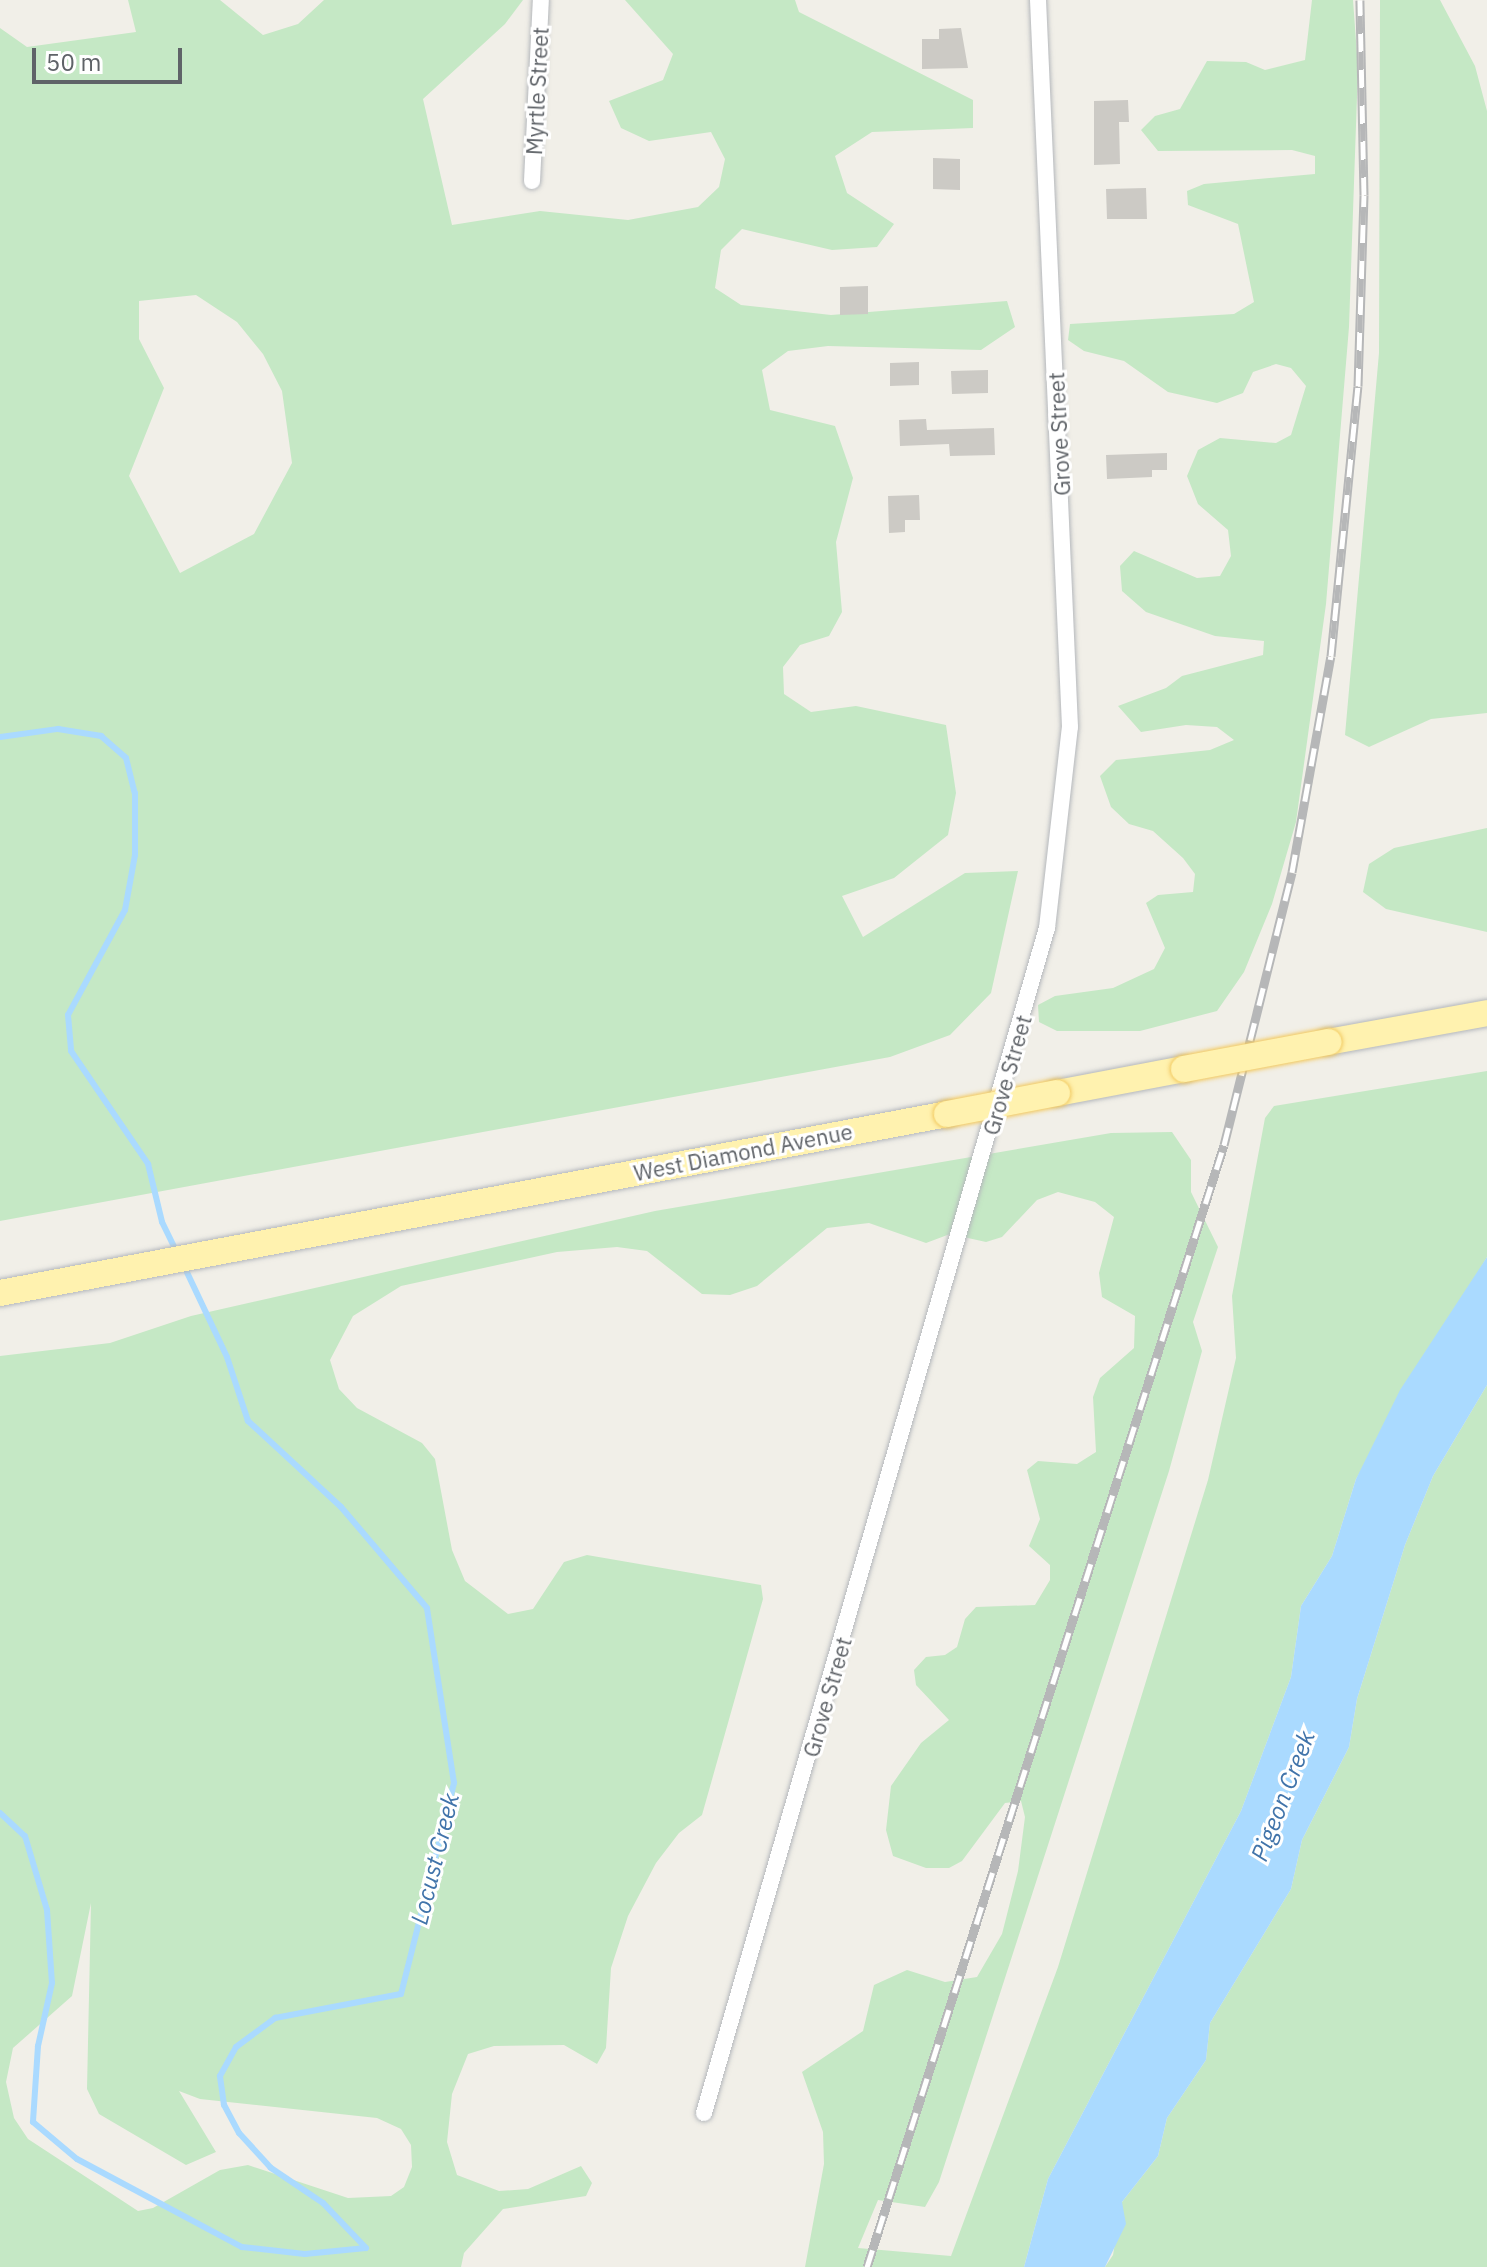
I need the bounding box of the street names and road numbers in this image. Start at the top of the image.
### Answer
street label: Myrtle Street [520,26,554,156]
street label: Grove Street [1043,372,1075,496]
street label: Grove Street [977,1012,1037,1138]
street label: West Diamond Avenue [631,1118,855,1186]
street label: Grove Street [797,1634,857,1760]

